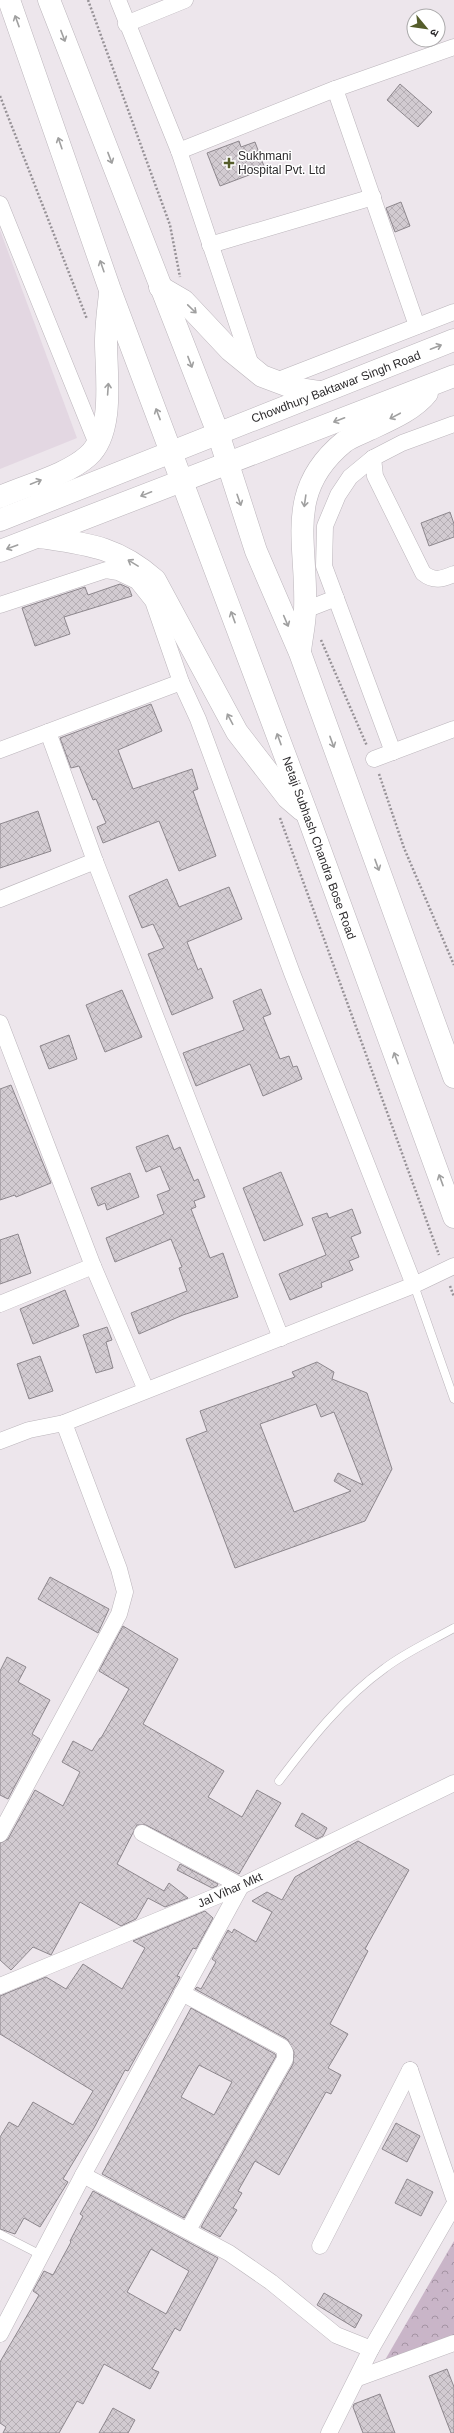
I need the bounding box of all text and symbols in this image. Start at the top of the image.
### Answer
north arrow [406,8,446,48]
one-way arrow [12,15,20,27]
text: उ [428,27,442,39]
one-way arrow [59,30,67,42]
one-way arrow [55,138,63,150]
place label: Sukhmani Hospital Pvt. Ltd [238,149,325,177]
one-way arrow [107,151,114,163]
marker: Sukhmani Hospital Pvt. Ltd [223,157,235,169]
one-way arrow [98,260,105,273]
one-way arrow [187,304,197,314]
one-way arrow [430,343,442,351]
street label: Chowdhury Baktawar Singh Road [249,348,423,426]
one-way arrow [186,356,194,368]
one-way arrow [104,383,112,396]
one-way arrow [153,408,161,420]
one-way arrow [389,413,401,421]
one-way arrow [334,416,346,424]
one-way arrow [29,477,41,485]
one-way arrow [140,490,152,498]
one-way arrow [235,494,243,506]
one-way arrow [301,494,309,507]
one-way arrow [6,544,19,551]
one-way arrow [127,558,139,566]
one-way arrow [229,611,237,623]
one-way arrow [283,614,290,626]
one-way arrow [226,713,233,725]
one-way arrow [274,733,282,745]
one-way arrow [329,736,337,748]
street label: Netaji Subhash Chandra Bose Road [279,755,359,941]
one-way arrow [373,858,381,870]
one-way arrow [391,1053,399,1065]
one-way arrow [436,1175,444,1187]
street label: Jal Vihar Mkt [196,1869,265,1910]

